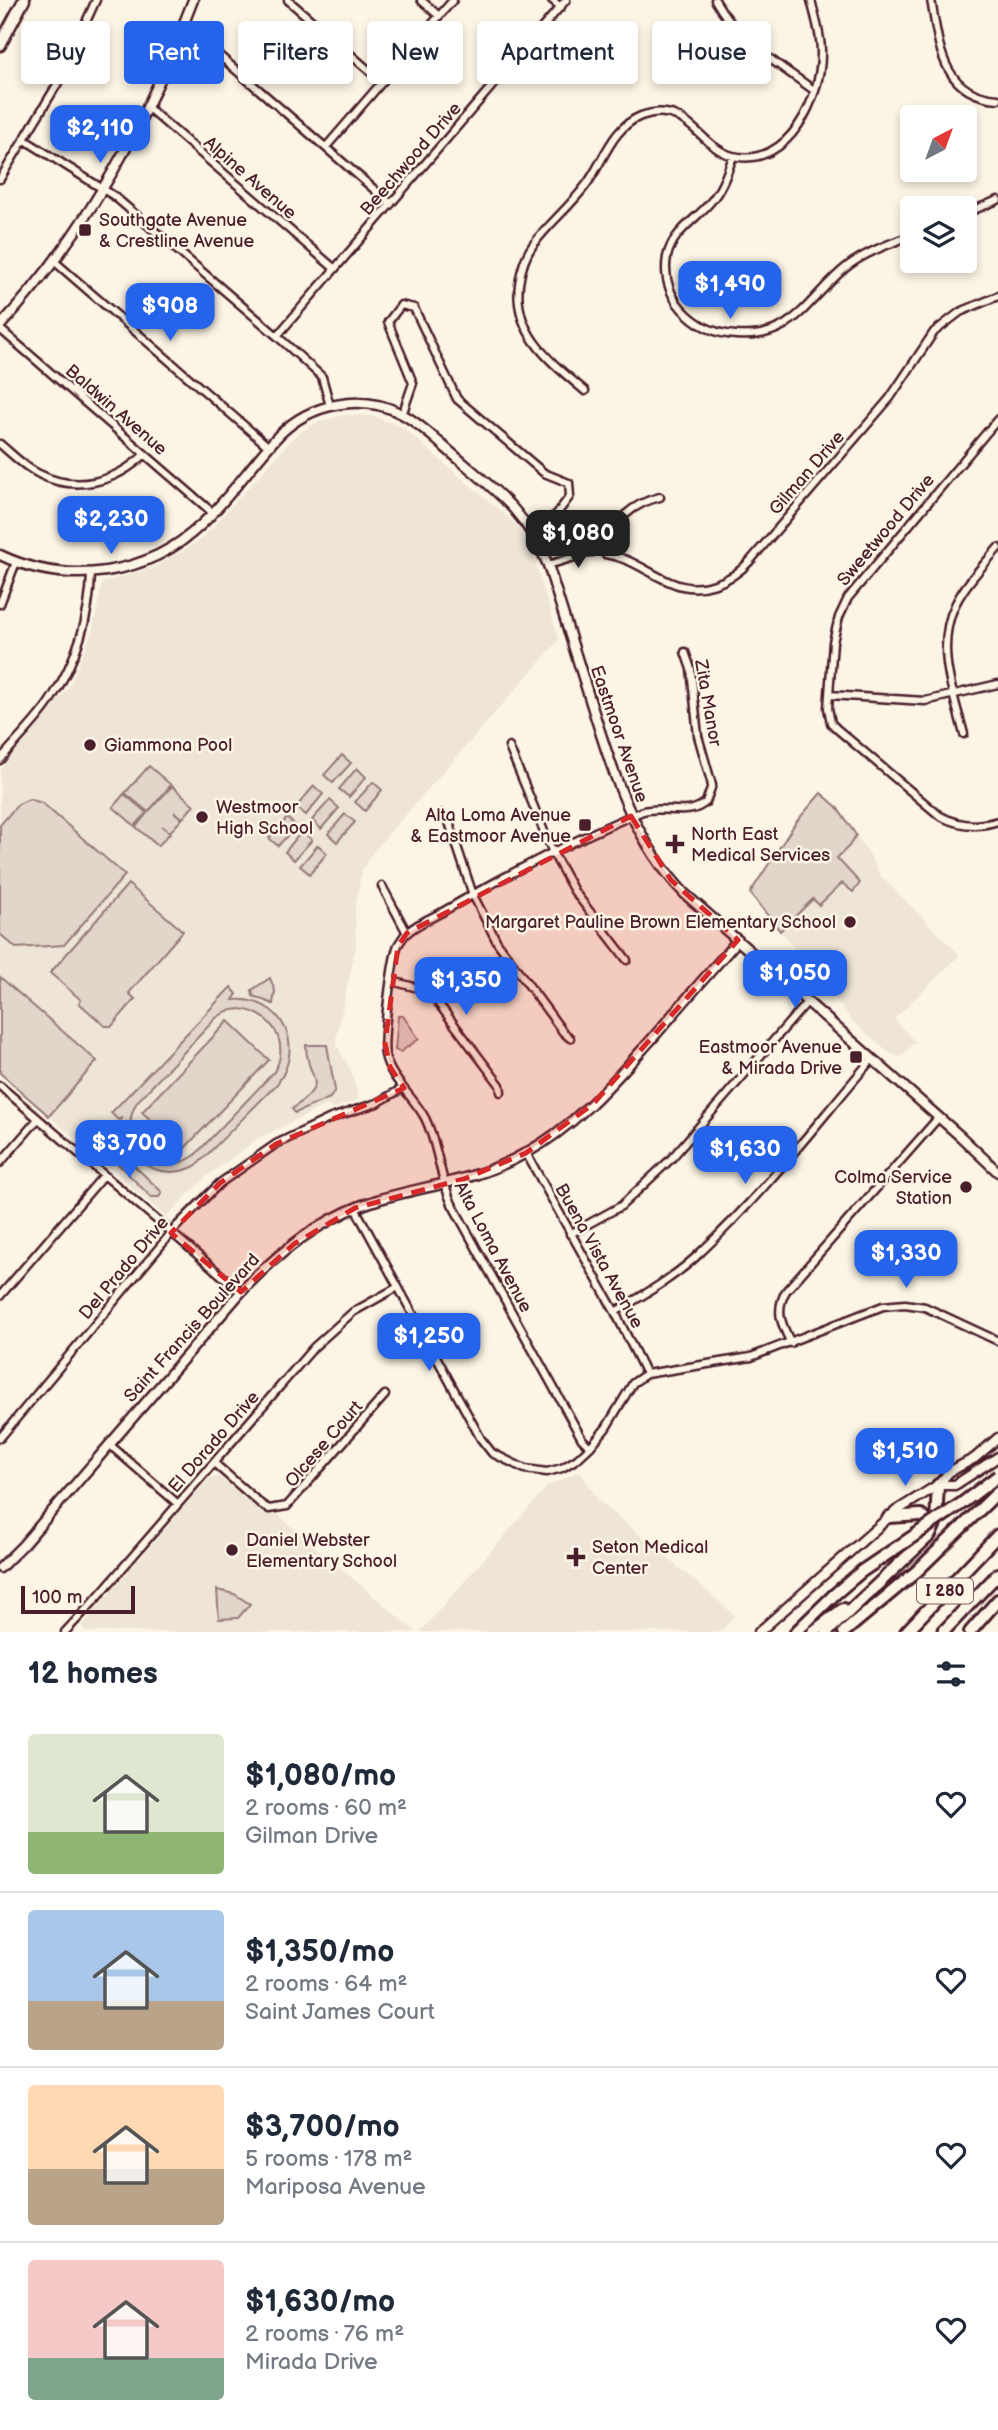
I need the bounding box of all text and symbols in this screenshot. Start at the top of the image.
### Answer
chip: Buy [21,21,110,84]
chip: Rent [124,21,224,84]
chip: Filters [238,21,353,84]
chip: New [367,21,463,84]
chip: Apartment [477,21,638,84]
chip: House [652,21,771,84]
street label: Beechwood Drive [356,98,466,220]
north arrow [900,105,976,182]
map controls [900,105,977,273]
pin: $2,110 [43,106,157,165]
text: $2,110 [66,114,134,142]
street label: Alpine Avenue [199,132,301,224]
button: layers [900,196,977,273]
place label: Southgate Avenue & Crestline Avenue [99,210,254,252]
marker: Southgate Avenue & Crestline Avenue [77,222,93,238]
pin: $1,490 [673,262,787,321]
text: $1,490 [694,270,766,298]
pin: $908 [129,284,211,343]
text: $908 [142,292,198,320]
street label: Baldwin Avenue [61,360,171,460]
street label: Gilman Drive [765,427,849,519]
street label: Sweetwood Drive [833,470,939,590]
pin: $2,230 [54,496,168,556]
text: $2,230 [73,505,149,533]
pin: $1,080 [521,510,635,570]
text: $1,080 [542,519,614,547]
street label: Zita Manor [690,657,726,749]
street label: Eastmoor Avenue [586,663,652,806]
place label: Giammona Pool [104,735,232,756]
marker: Giammona Pool [82,737,98,753]
place label: Westmoor High School [216,797,313,839]
place label: Alta Loma Avenue & Eastmoor Avenue [411,805,571,847]
marker: Westmoor High School [194,809,210,825]
marker: Alta Loma Avenue & Eastmoor Avenue [577,817,593,833]
place label: North East Medical Services [691,824,830,866]
marker: North East Medical Services [665,834,685,854]
place label: Margaret Pauline Brown Elementary School [485,912,836,933]
marker: Margaret Pauline Brown Elementary School [842,914,858,930]
pin: $1,050 [738,950,852,1010]
pin: $1,350 [409,958,523,1017]
text: $1,050 [759,959,831,987]
text: $1,350 [431,966,501,994]
place label: Eastmoor Avenue & Mirada Drive [698,1037,842,1079]
marker: Eastmoor Avenue & Mirada Drive [848,1049,864,1065]
pin: $3,700 [72,1120,186,1180]
pin: $1,630 [688,1126,802,1186]
text: $3,700 [91,1129,167,1157]
text: $1,630 [709,1135,781,1163]
place label: Colma Service Station [834,1167,952,1209]
street label: Alta Loma Avenue [450,1178,537,1316]
marker: Colma Service Station [958,1179,974,1195]
street label: Buena Vista Avenue [550,1180,648,1332]
street label: Del Prado Drive [75,1212,173,1324]
pin: $1,330 [849,1230,963,1290]
text: $1,330 [870,1239,942,1267]
street label: Saint Francis Boulevard [120,1249,264,1407]
pin: $1,250 [372,1314,486,1373]
text: $1,250 [393,1322,465,1350]
street label: El Dorado Drive [164,1387,264,1497]
street label: Olcese Court [281,1396,367,1491]
pin: $1,510 [848,1428,962,1488]
text: $1,510 [871,1437,939,1465]
place label: Daniel Webster Elementary School [246,1530,397,1572]
place label: Seton Medical Center [592,1537,708,1579]
marker: Daniel Webster Elementary School [224,1542,240,1558]
marker: Seton Medical Center [566,1547,586,1567]
road number: I 280 [917,1578,973,1604]
scale bar [21,1583,135,1615]
text: 100 m [32,1586,83,1609]
icon: filters [932,1655,970,1693]
text: 12 homes [28,1656,158,1692]
text: $1,080/mo [245,1758,396,1794]
icon: home [84,1762,168,1846]
icon: heart [932,1785,970,1823]
text: 2 rooms · 60 m² [245,1794,407,1822]
text: Gilman Drive [245,1822,378,1850]
text: $1,350/mo [245,1934,394,1970]
icon: home [84,1938,168,2022]
icon: heart [932,1961,970,1999]
text: 2 rooms · 64 m² [245,1970,407,1998]
text: Saint James Court [245,1998,435,2026]
text: $3,700/mo [245,2109,400,2145]
icon: home [84,2113,168,2197]
icon: heart [932,2136,970,2174]
text: 5 rooms · 178 m² [245,2145,413,2173]
text: Mariposa Avenue [245,2173,426,2201]
text: $1,630/mo [245,2284,395,2320]
icon: home [84,2288,168,2372]
icon: heart [932,2311,970,2349]
text: 2 rooms · 76 m² [245,2320,404,2348]
text: Mirada Drive [245,2348,378,2376]

